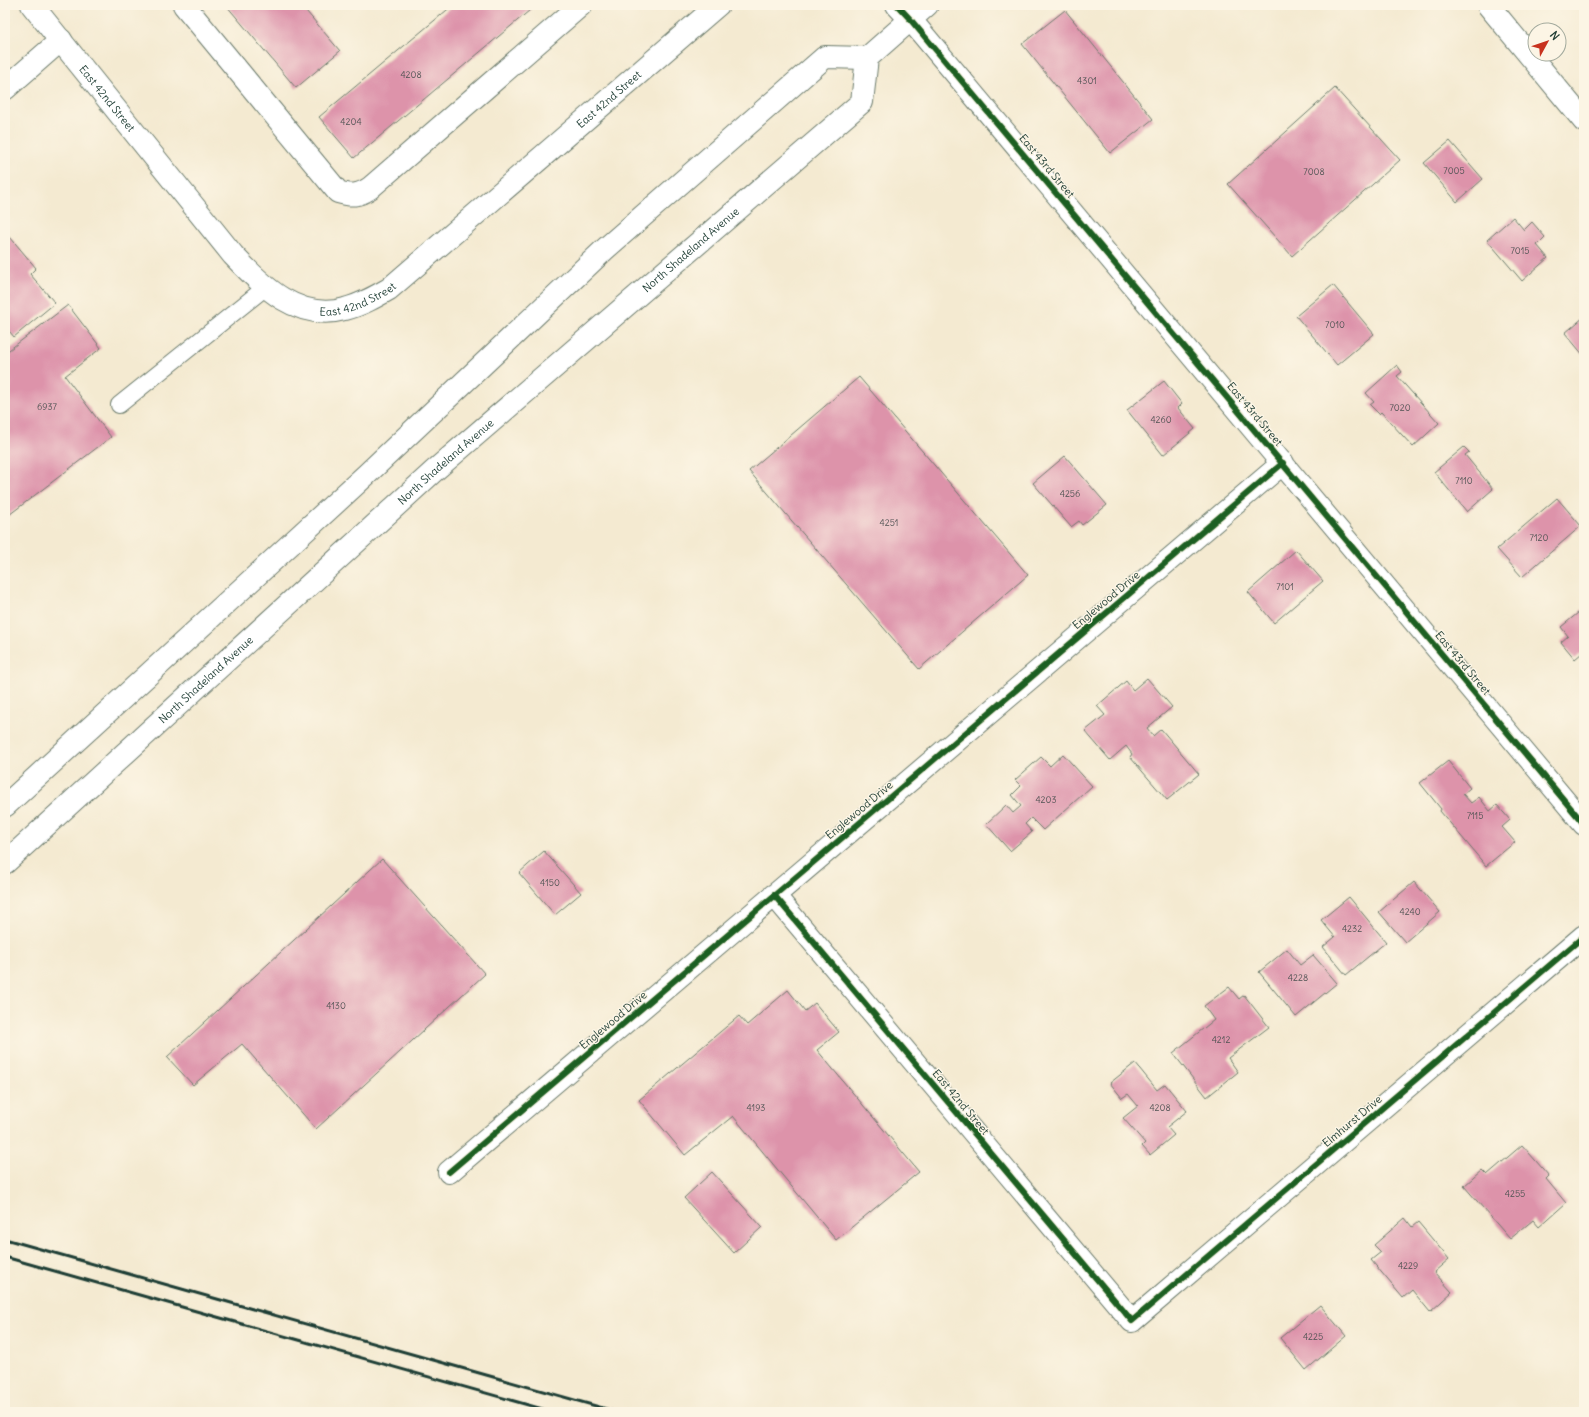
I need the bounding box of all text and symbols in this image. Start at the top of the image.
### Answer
north arrow [1527,22,1567,62]
text: N [1547,28,1562,43]
street label: East 42nd Street [76,62,138,135]
street label: East 42nd Street [573,67,644,131]
house number: 4208 [400,69,422,80]
house number: 4301 [1077,75,1097,86]
house number: 4204 [340,116,362,127]
street label: East 43rd Street [1016,131,1078,201]
house number: 7005 [1443,165,1465,176]
house number: 7008 [1303,166,1325,177]
street label: North Shadeland Avenue [639,204,742,295]
house number: 7015 [1510,245,1530,256]
street label: East 42nd Street [319,279,399,319]
house number: 7010 [1325,319,1345,330]
street label: East 43rd Street [1224,379,1286,449]
house number: 6937 [37,401,58,412]
house number: 7020 [1389,402,1411,413]
house number: 4260 [1150,414,1172,425]
street label: North Shadeland Avenue [395,416,497,508]
house number: 7110 [1455,475,1473,486]
house number: 4256 [1060,488,1080,499]
house number: 4251 [880,517,898,528]
house number: 7120 [1530,532,1548,543]
street label: Englewood Drive [1070,568,1142,632]
house number: 7101 [1276,581,1294,592]
street label: East 43rd Street [1432,628,1494,698]
street label: North Shadeland Avenue [156,633,256,726]
street label: Englewood Drive [823,778,895,842]
house number: 4203 [1035,794,1057,805]
house number: 7115 [1467,810,1483,821]
house number: 4150 [540,877,560,888]
house number: 4240 [1399,906,1421,917]
house number: 4232 [1342,923,1362,934]
house number: 4228 [1288,972,1308,983]
street label: Englewood Drive [577,988,649,1052]
house number: 4130 [326,1000,346,1011]
house number: 4212 [1212,1034,1230,1045]
street label: East 42nd Street [930,1066,993,1138]
street label: Elmhurst Drive [1319,1092,1385,1150]
house number: 4193 [747,1102,765,1113]
house number: 4208 [1149,1102,1171,1113]
house number: 4255 [1505,1188,1525,1199]
house number: 4229 [1398,1260,1418,1271]
house number: 4225 [1303,1331,1323,1342]

